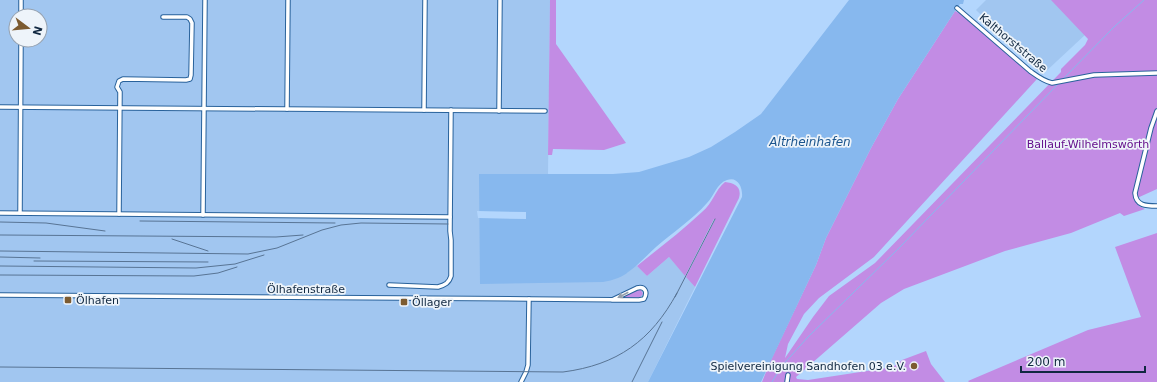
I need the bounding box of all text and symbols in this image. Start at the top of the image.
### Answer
north arrow [8,8,48,48]
street label: Kalthorststraße [976,11,1050,75]
text: N [30,24,45,37]
water label: Altrheinhafen [768,135,851,149]
park label: Ballauf-Wilhelmswörth [1027,138,1149,151]
street label: Ölhafenstraße [267,283,345,296]
one-way arrow [617,291,629,298]
place label: Ölhafen [76,294,119,307]
marker: Ölhafen [63,295,73,305]
place label: Öllager [412,296,452,309]
marker: Öllager [399,297,409,307]
scale bar [1021,348,1145,374]
text: 200 m [1027,355,1065,369]
place label: Spielvereinigung Sandhofen 03 e.V. [710,360,906,373]
marker: Spielvereinigung Sandhofen 03 e.V. [909,361,919,371]

